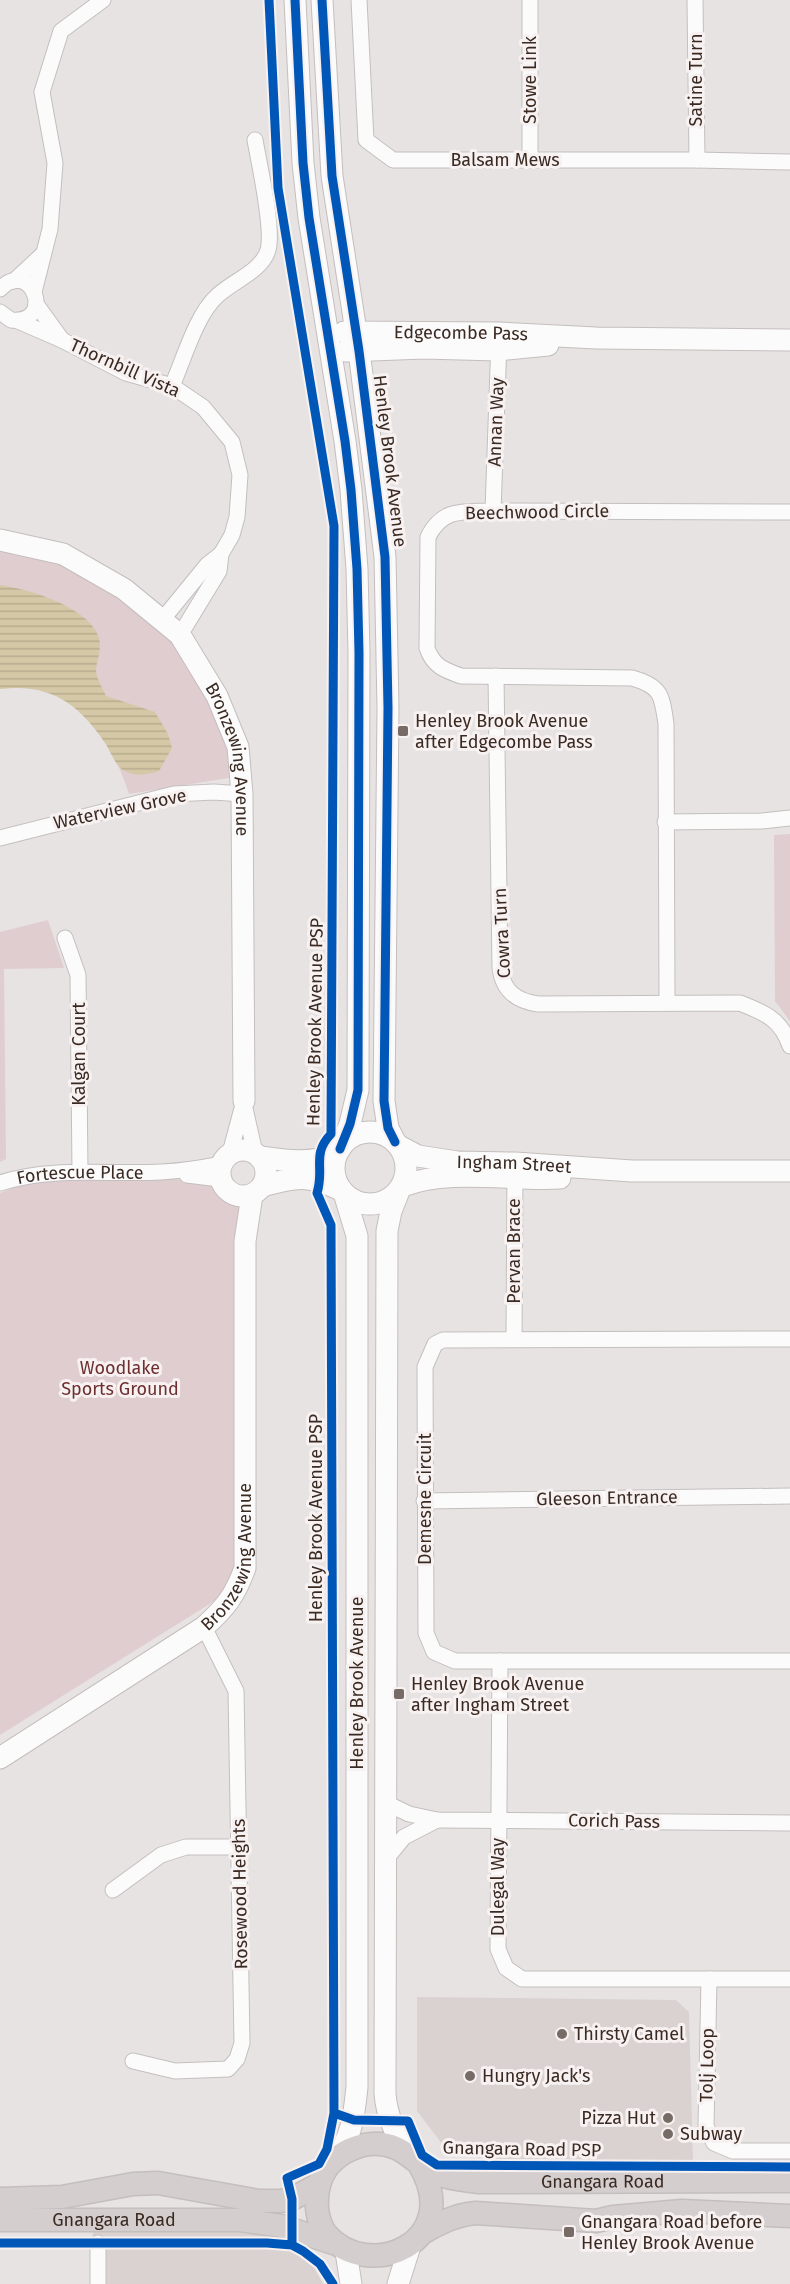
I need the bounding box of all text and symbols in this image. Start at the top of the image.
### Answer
street label: Satine Turn [685,34,707,126]
street label: Stowe Link [519,35,541,124]
street label: Balsam Mews [450,149,560,171]
street label: Edgecombe Pass [394,321,529,345]
street label: Thornbill Vista [66,334,184,402]
street label: Henley Brook Avenue [369,374,411,548]
street label: Annan Way [483,377,509,467]
street label: Beechwood Circle [465,500,609,524]
street label: Bronzewing Avenue [200,678,253,836]
place label: Henley Brook Avenue after Edgecombe Pass [415,710,593,753]
marker: Henley Brook Avenue after Edgecombe Pass [396,724,410,738]
street label: Waterview Grove [52,784,188,834]
street label: Cowra Turn [489,887,515,979]
street label: Henley Brook Avenue PSP [302,918,328,1126]
street label: Kalgan Court [68,1002,90,1106]
street label: Ingham Street [457,1151,573,1178]
street label: Fortescue Place [15,1161,144,1189]
street label: Pervan Brace [503,1198,525,1304]
park label: Woodlake Sports Ground [61,1357,179,1400]
street label: Henley Brook Avenue PSP [305,1414,327,1622]
street label: Demesne Circuit [414,1432,436,1565]
street label: Bronzewing Avenue [196,1483,256,1635]
street label: Gleeson Entrance [536,1486,678,1510]
street label: Henley Brook Avenue [346,1596,368,1770]
place label: Henley Brook Avenue after Ingham Street [411,1673,584,1716]
marker: Henley Brook Avenue after Ingham Street [392,1687,406,1701]
street label: Corich Pass [568,1809,660,1833]
street label: Rosewood Heights [228,1818,252,1970]
street label: Dulegal Way [487,1838,509,1936]
place label: Thirsty Camel [574,2023,684,2045]
marker: Thirsty Camel [555,2027,569,2041]
street label: Tolj Loop [695,2028,719,2102]
place label: Hungry Jack's [482,2065,590,2087]
marker: Hungry Jack's [463,2069,477,2083]
place label: Pizza Hut [581,2107,656,2129]
marker: Pizza Hut [661,2111,675,2125]
place label: Subway [680,2123,742,2145]
marker: Subway [661,2127,675,2141]
street label: Gnangara Road PSP [443,2137,601,2161]
street label: Gnangara Road [541,2170,664,2193]
street label: Gnangara Road [52,2209,176,2231]
place label: Gnangara Road before Henley Brook Avenue [581,2211,762,2254]
marker: Gnangara Road before Henley Brook Avenue [562,2225,576,2239]

